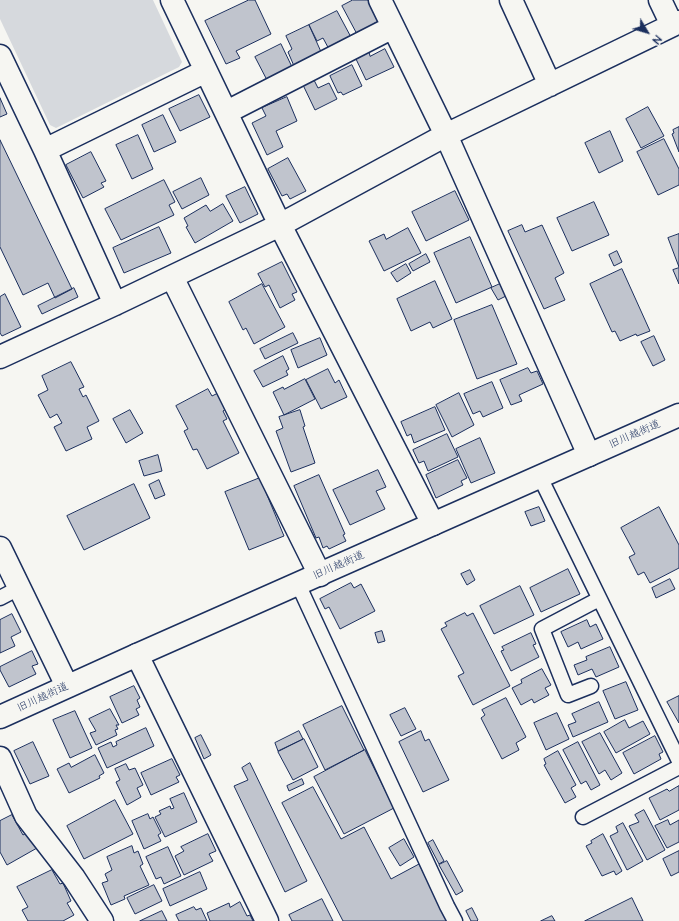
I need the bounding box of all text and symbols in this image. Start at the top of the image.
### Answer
north arrow [627,12,667,52]
text: N [649,32,665,47]
street label: 旧川越街道 [607,418,663,452]
street label: 旧川越街道 [311,549,367,583]
street label: 旧川越街道 [15,680,71,716]

